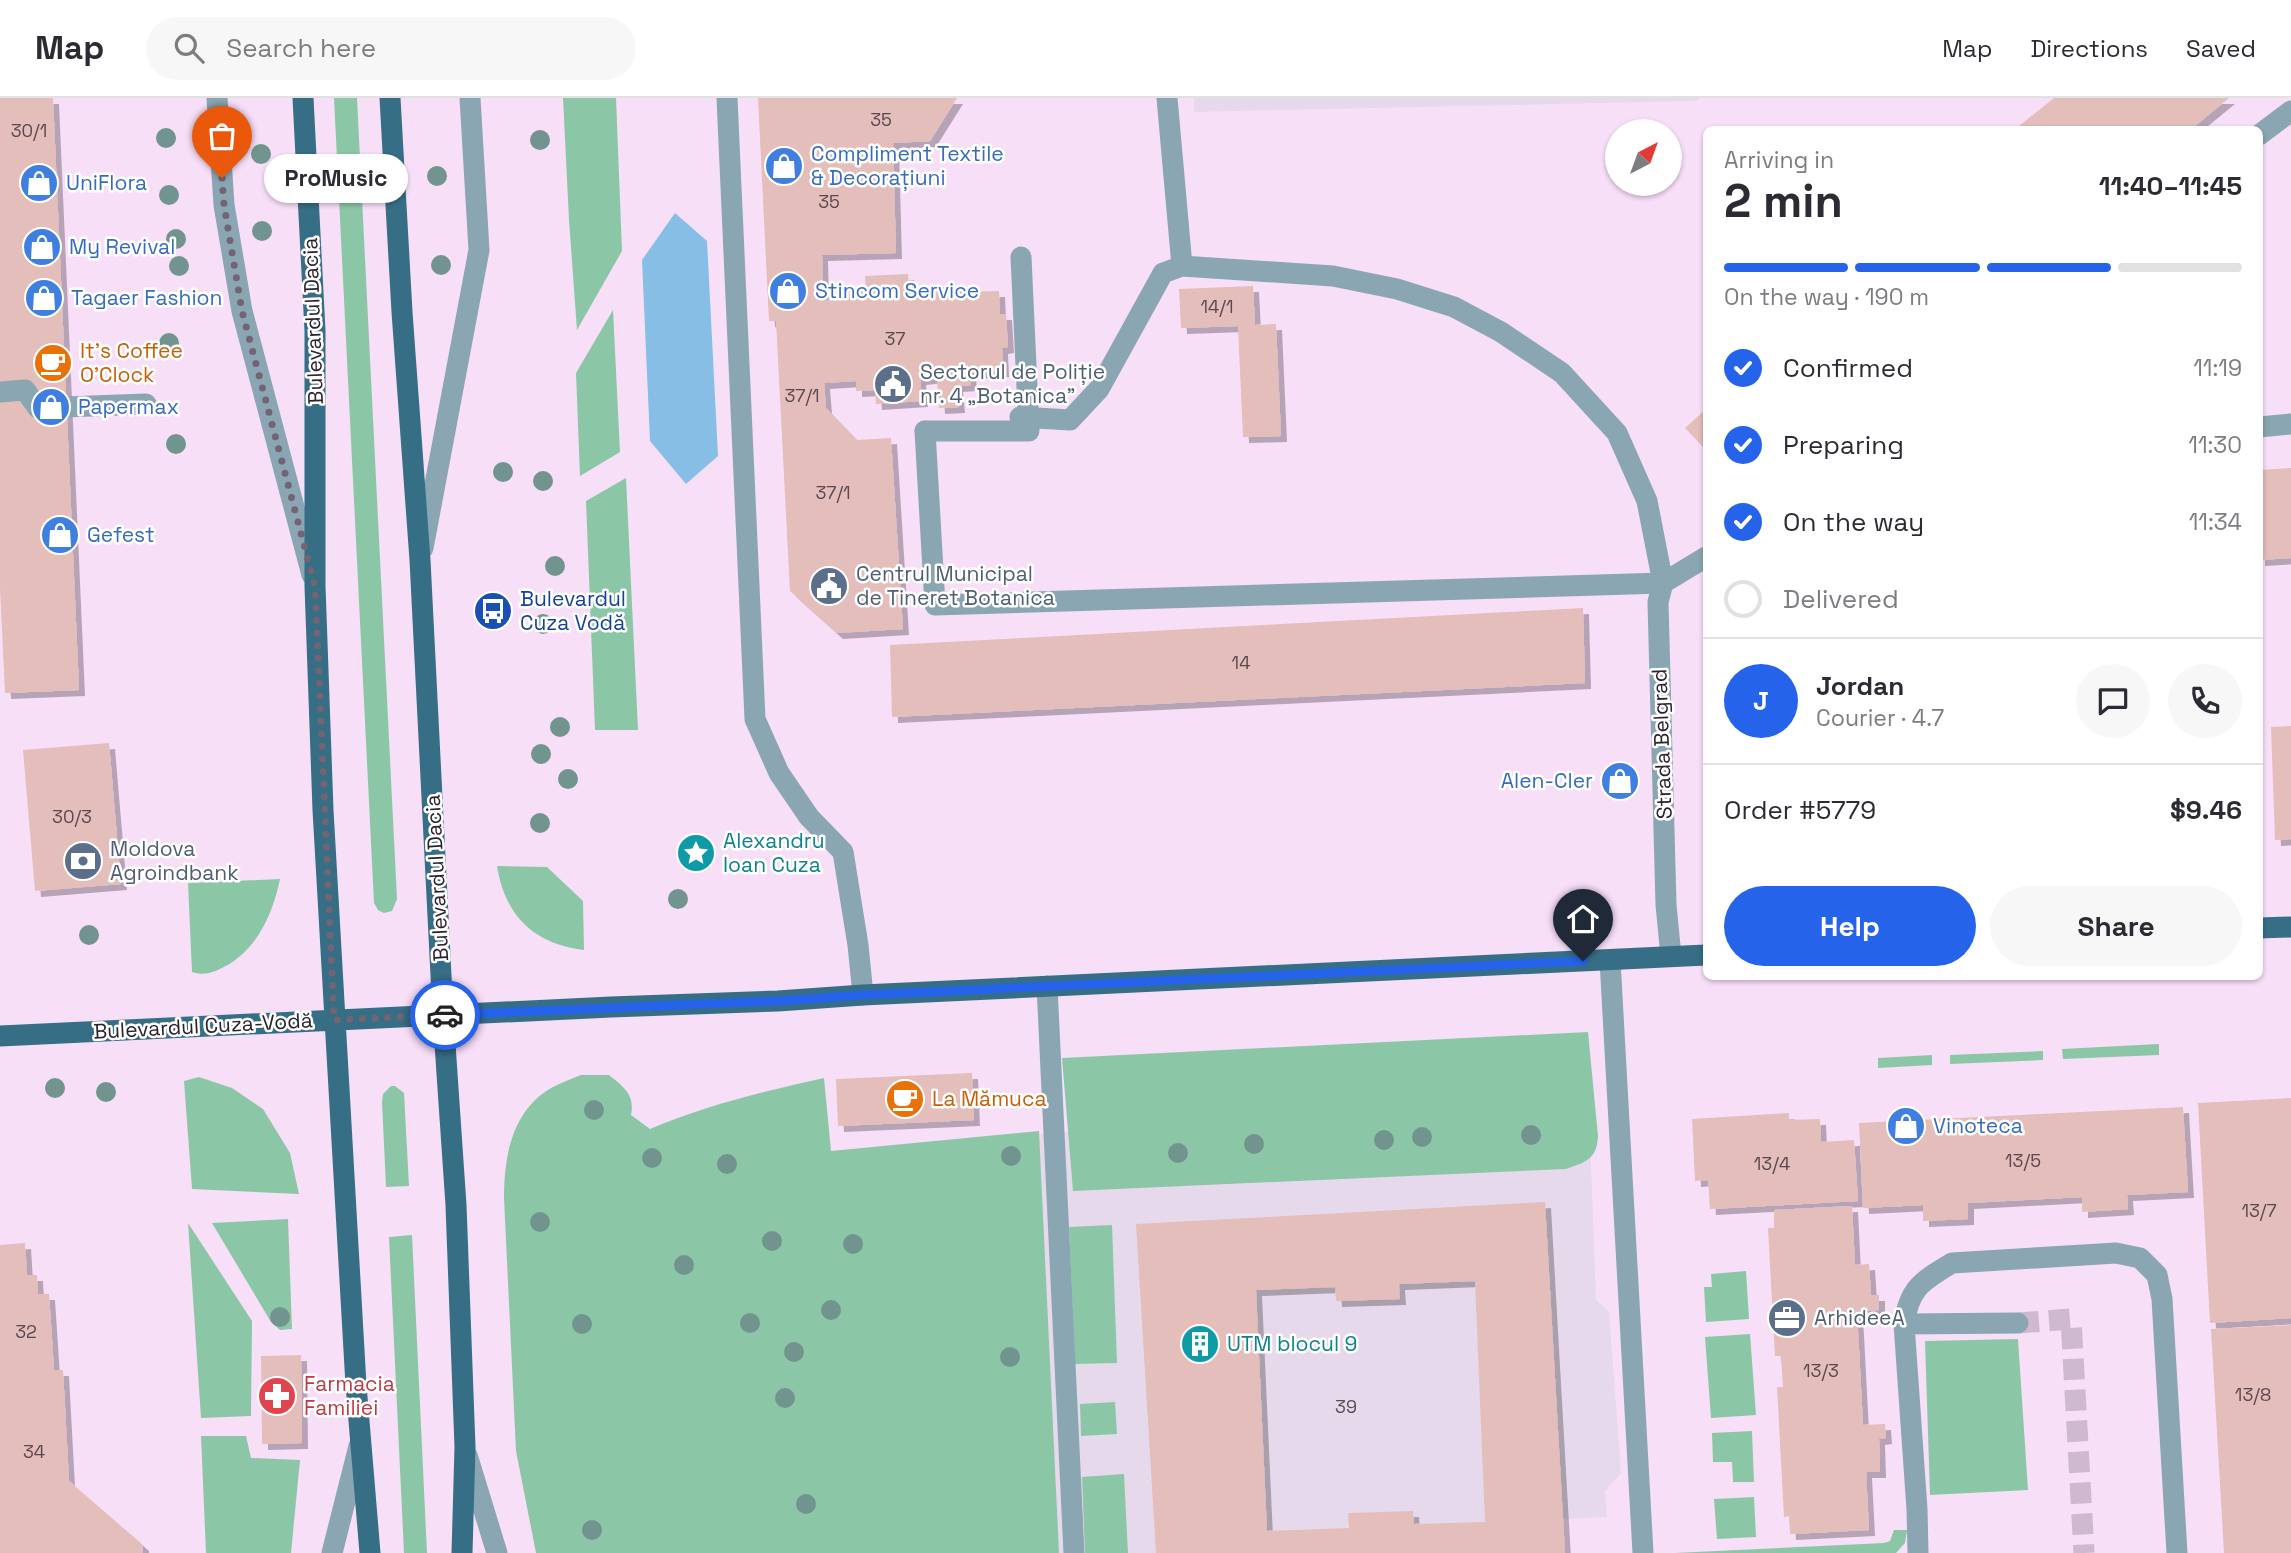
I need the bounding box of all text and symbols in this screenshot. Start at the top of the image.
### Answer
search box [146,17,636,80]
text: Map [35,27,104,69]
icon: search [170,29,208,67]
text: Search here [226,31,376,65]
text: Map [1942,33,1992,64]
text: Directions [2030,33,2148,64]
text: Saved [2186,33,2256,64]
pin [192,106,252,178]
house number: 35 [870,108,892,131]
icon: bag [203,117,241,155]
house number: 30/1 [11,119,47,142]
north arrow [1605,119,1682,196]
map controls [1605,119,1682,196]
place label: Compliment Textile & Decorațiuni [811,140,1004,191]
shop icon: Compliment Textile & Decorațiuni [763,145,805,187]
text: Arriving in [1724,145,1834,175]
callout: ProMusic [264,154,408,202]
shop icon: UniFlora [18,162,60,204]
text: ProMusic [285,163,387,193]
place label: UniFlora [66,169,147,196]
text: 11:40–11:45 [2099,169,2242,203]
text: 2 min [1724,172,1843,230]
house number: 35 [818,190,840,213]
shop icon: My Revival [21,226,63,268]
place label: My Revival [69,233,175,260]
street label: Bulevardul Dacia [296,237,329,405]
shop icon: Stincom Service [767,270,809,312]
shop icon: Tagaer Fashion [23,277,65,319]
place label: Stincom Service [815,277,979,304]
text: On the way · 190 m [1724,282,1929,312]
place label: Tagaer Fashion [71,284,222,311]
house number: 14/1 [1201,295,1233,318]
house number: 37 [884,327,906,350]
place label: It's Coffee O'Clock [80,337,183,388]
cafe icon: It's Coffee O'Clock [32,342,74,384]
icon: check [1724,349,1762,387]
text: Confirmed [1783,351,1913,385]
text: 11:19 [2193,353,2242,383]
place label: Sectorul de Poliție nr. 4 „Botanica” [920,358,1105,409]
public building icon: Sectorul de Poliție nr. 4 „Botanica” [872,363,914,405]
house number: 37/1 [784,384,820,407]
shop icon: Papermax [30,386,72,428]
place label: Papermax [78,393,179,420]
icon: check [1724,426,1762,464]
text: Preparing [1783,428,1904,462]
text: 11:30 [2188,430,2242,460]
house number: 37/1 [815,481,851,504]
icon: check [1724,503,1762,541]
text: On the way [1783,505,1924,539]
text: 11:34 [2189,507,2242,537]
shop icon: Gefest [39,514,81,556]
place label: Gefest [87,521,155,548]
place label: Centrul Municipal de Tineret Botanica [856,560,1055,611]
public building icon: Centrul Municipal de Tineret Botanica [808,565,850,607]
text: Delivered [1783,582,1899,616]
place label: Bulevardul Cuza Vodă [520,585,626,636]
bus stop icon: Bulevardul Cuza Vodă [472,590,514,632]
house number: 14 [1232,651,1250,674]
button: chat [2076,664,2150,738]
button: phone [2168,664,2242,738]
street label: Strada Belgrad [1645,668,1678,820]
text: Jordan [1816,669,1904,703]
text: J [1753,684,1769,718]
text: Courier · 4.7 [1816,703,1944,733]
shop icon: Alen-Cler [1599,760,1641,802]
place label: Alen-Cler [1501,767,1593,794]
text: Order #5779 [1724,793,1876,827]
text: $9.46 [2170,793,2242,827]
street label: Bulevardul Dacia [419,794,454,962]
house number: 30/3 [52,805,92,828]
place label: Alexandru Ioan Cuza [723,827,825,878]
place icon: Alexandru Ioan Cuza [675,832,717,874]
place label: Moldova Agroindbank [110,835,239,886]
bank icon: Moldova Agroindbank [62,840,104,882]
button: Help [1724,886,1976,966]
button: Share [1990,886,2242,966]
pin [1553,889,1613,961]
icon: home [1564,900,1602,938]
courier [410,980,480,1050]
icon: car [426,996,464,1034]
street label: Bulevardul Cuza-Vodă [93,1006,313,1045]
cafe icon: La Mămuca [884,1078,926,1120]
place label: La Mămuca [932,1085,1047,1112]
shop icon: Vinoteca [1885,1105,1927,1147]
place label: Vinoteca [1933,1112,2023,1139]
house number: 13/5 [2005,1149,2041,1172]
house number: 13/4 [1754,1152,1790,1175]
house number: 13/7 [2241,1199,2277,1222]
office icon: ArhideeA [1766,1297,1808,1339]
place label: ArhideeA [1814,1304,1905,1331]
house number: 32 [15,1320,37,1343]
building icon: UTM blocul 9 [1179,1323,1221,1365]
place label: UTM blocul 9 [1227,1330,1357,1357]
house number: 13/3 [1803,1359,1839,1382]
place label: Farmacia Familiei [304,1370,395,1421]
pharmacy icon: Farmacia Familiei [256,1375,298,1417]
house number: 13/8 [2235,1383,2271,1406]
house number: 39 [1335,1395,1357,1418]
house number: 34 [23,1440,45,1463]

